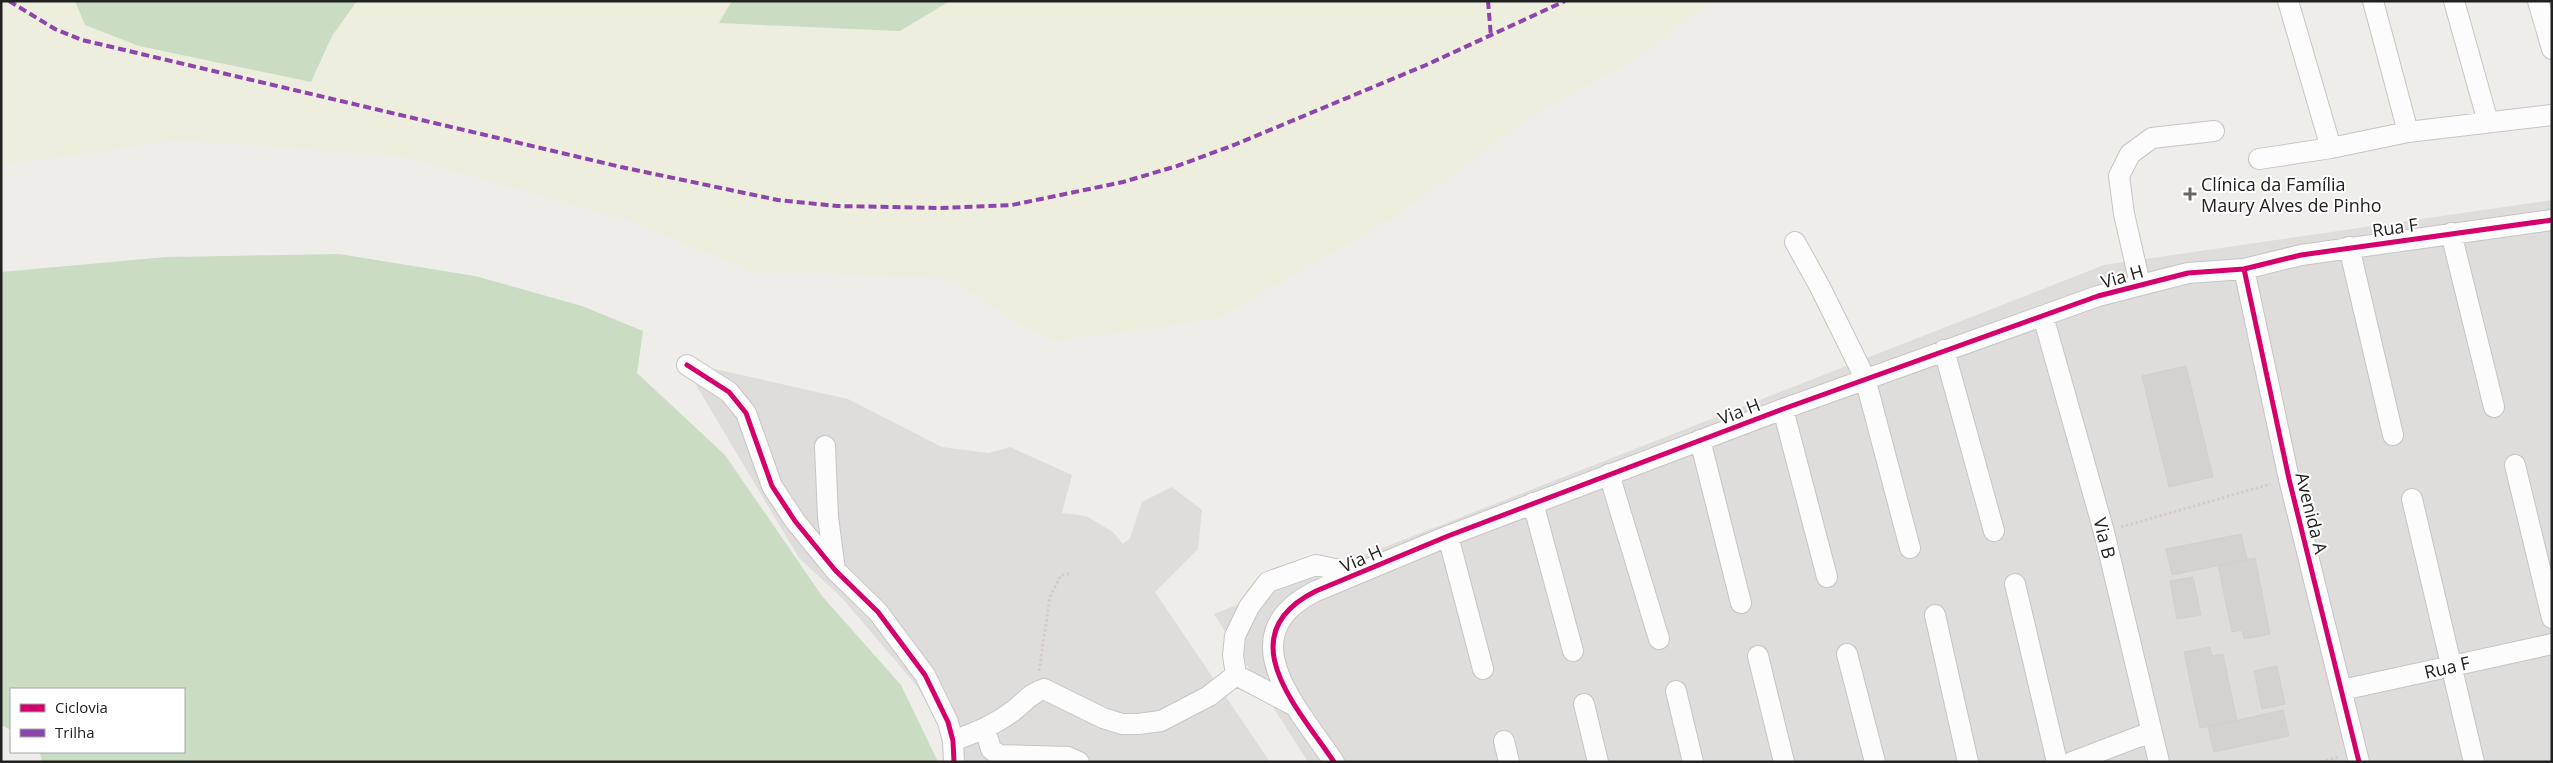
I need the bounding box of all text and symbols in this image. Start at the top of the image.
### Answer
place label: Clínica da Família Maury Alves de Pinho [2201,172,2382,217]
marker: Clínica da Família Maury Alves de Pinho [2183,187,2197,201]
street label: Rua F [2370,212,2420,242]
street label: Via H [2098,259,2146,293]
street label: Via H [1715,392,1763,430]
street label: Avenida A [2290,470,2334,557]
street label: Via B [2088,515,2122,561]
street label: Via H [1336,539,1386,577]
street label: Rua F [2422,650,2472,684]
legend [10,688,185,753]
text: Ciclovia [55,697,108,717]
text: Trilha [55,722,95,742]

